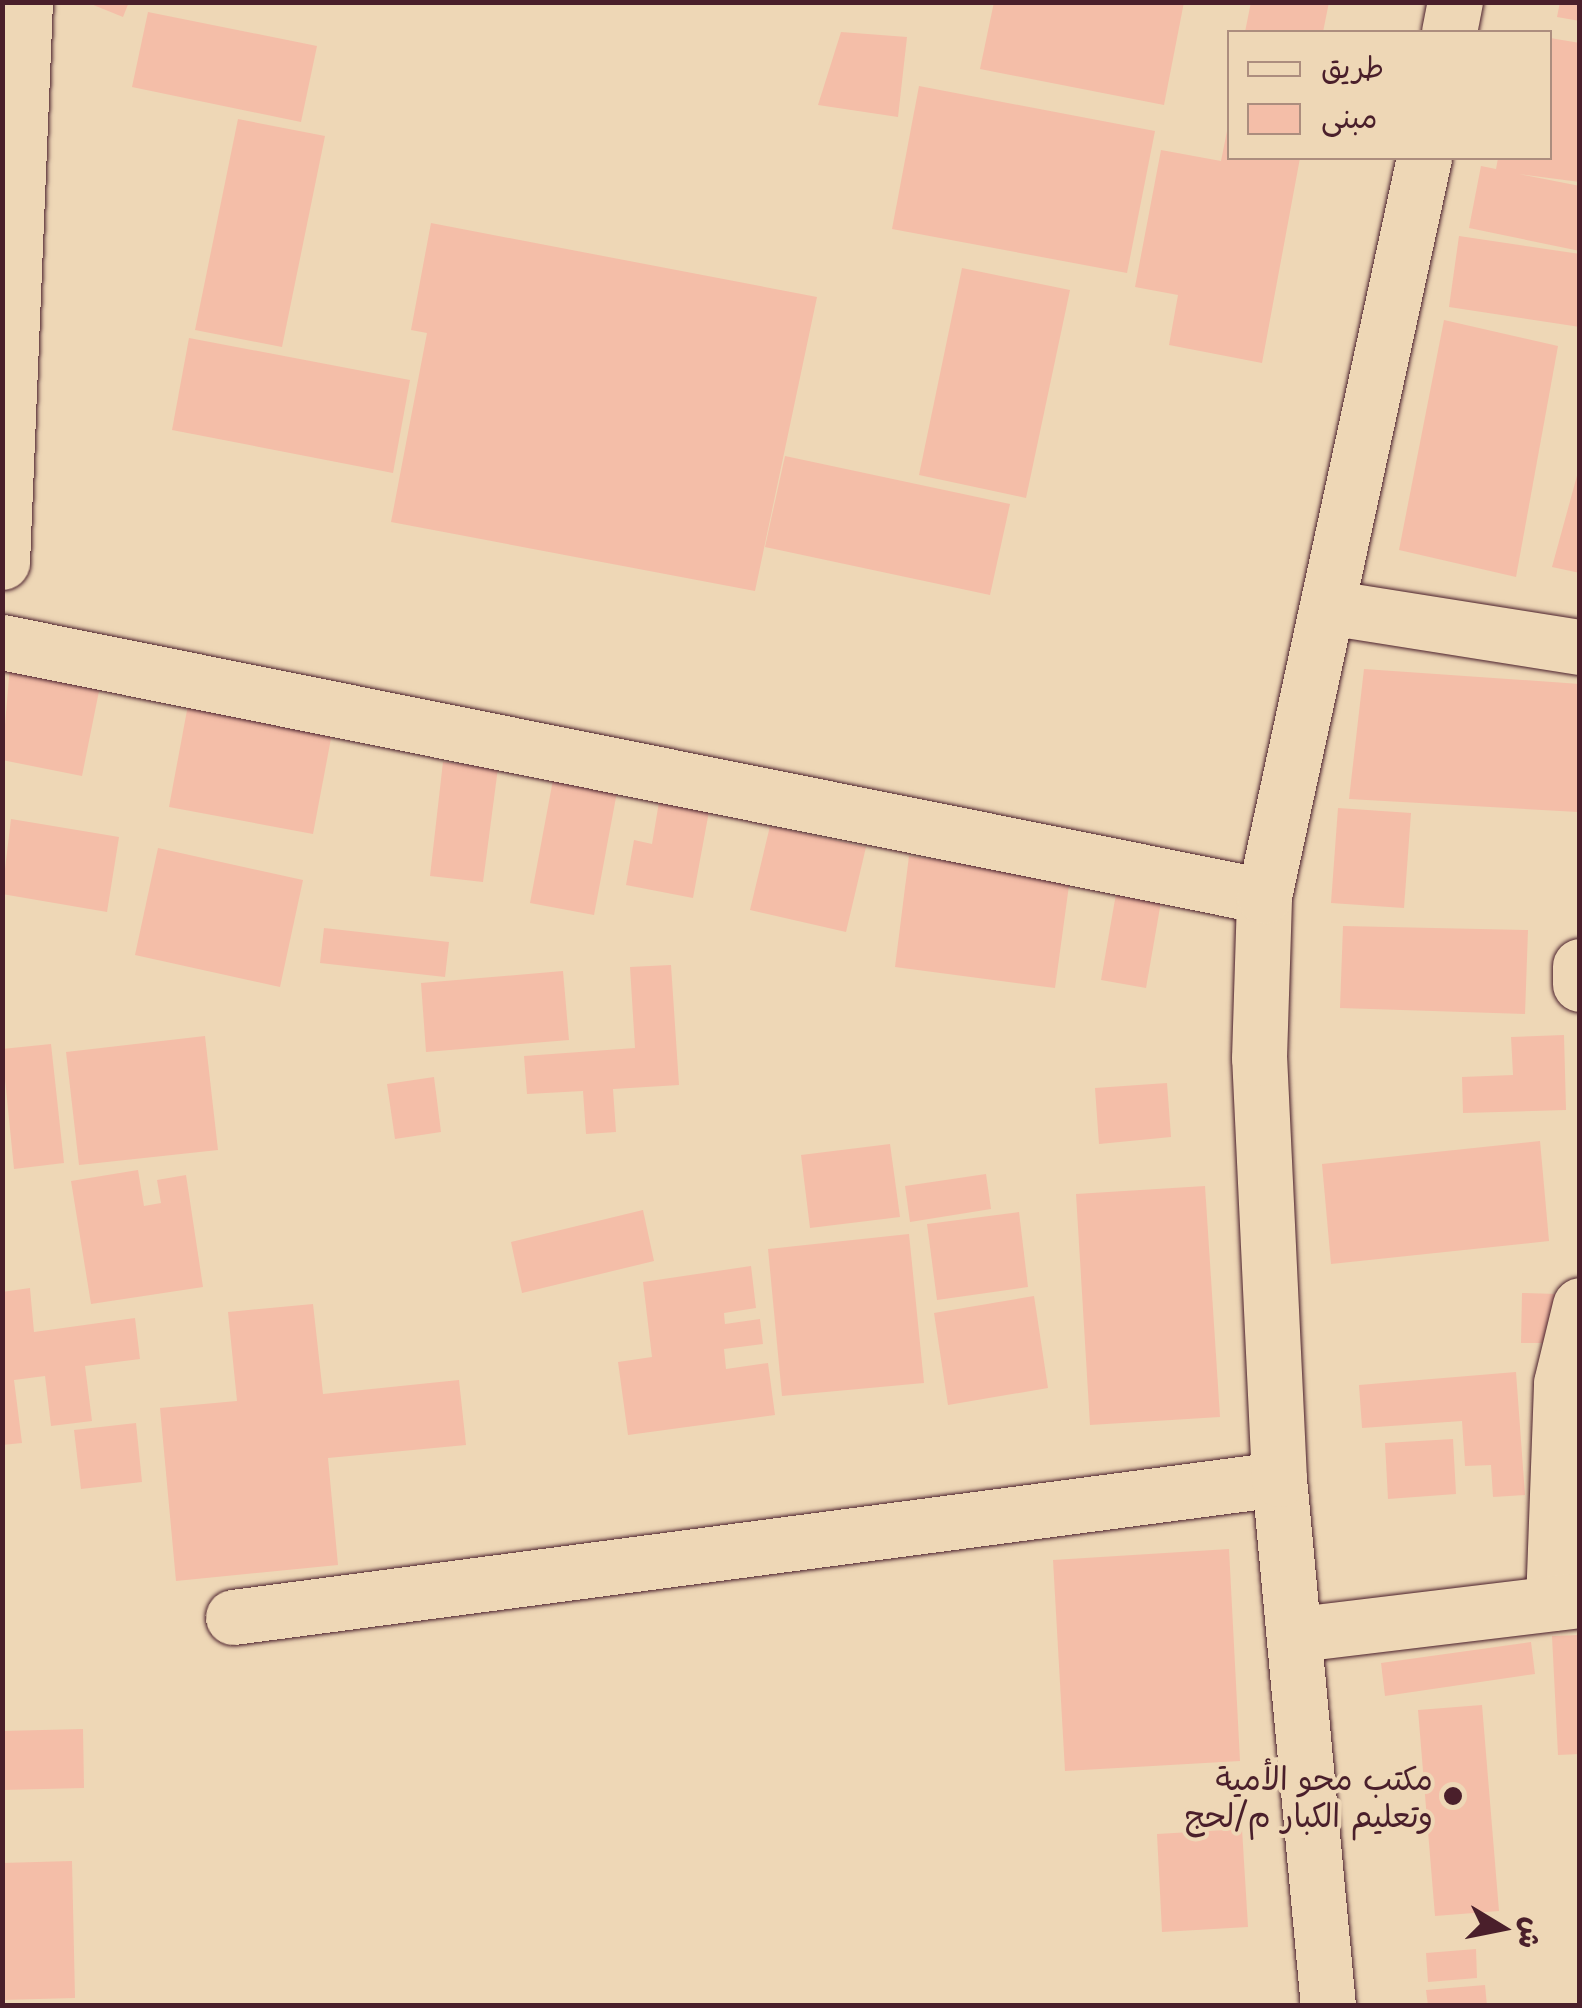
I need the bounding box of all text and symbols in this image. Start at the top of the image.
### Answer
legend [1227,30,1552,160]
text: طريق [1321,43,1384,88]
text: مبنى [1321,93,1377,138]
place label: مكتب محو الأمية وتعليم الكبار م/لحج [1185,1759,1433,1834]
marker: مكتب محو الأمية وتعليم الكبار م/لحج [1442,1785,1464,1807]
north arrow [1452,1878,1552,1978]
text: ش [1508,1914,1556,1952]

